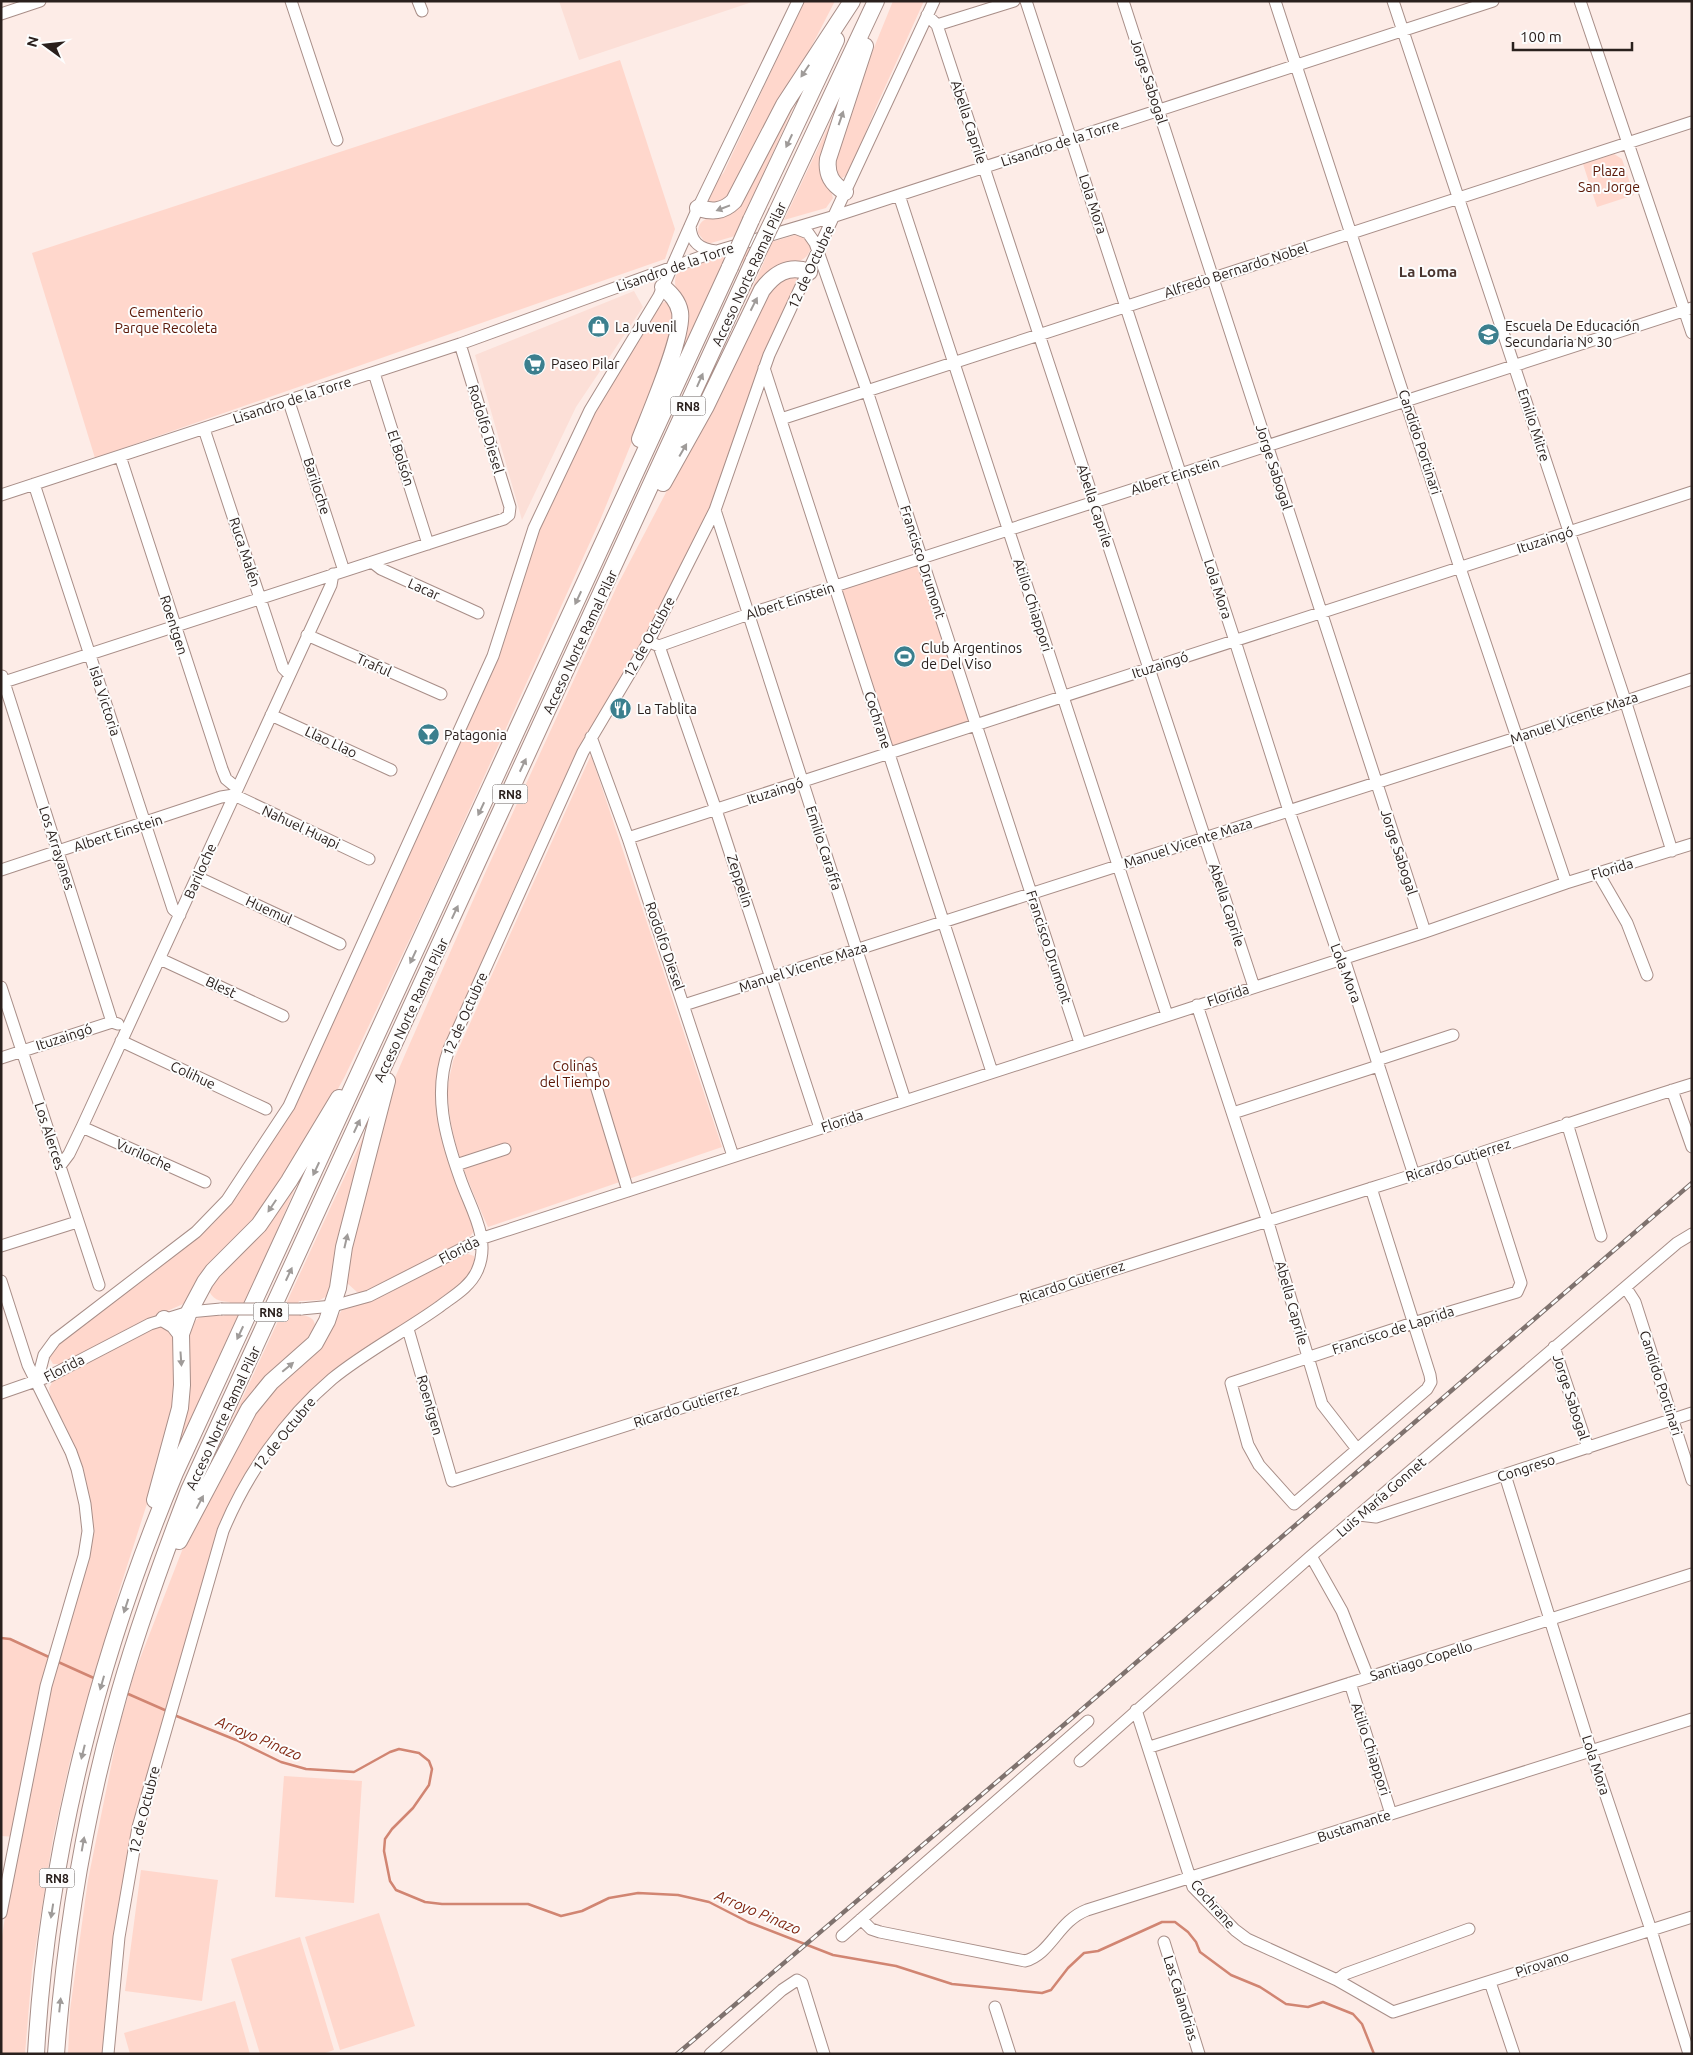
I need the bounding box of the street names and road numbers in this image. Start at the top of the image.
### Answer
street label: Jorge Sabogal [1128,36,1170,126]
street label: Abella Caprile [948,78,990,166]
street label: Lisandro de la Torre [999,116,1121,170]
street label: Lola Mora [1076,172,1110,236]
street label: Acceso Norte Ramal Pilar [709,199,790,349]
street label: 12 de Octubre [785,223,837,311]
street label: Lisandro de la Torre [614,239,736,295]
street label: Alfredo Bernardo Nobel [1162,239,1310,301]
street label: Lisandro de la Torre [231,373,353,427]
street label: Rodolfo Diesel [465,383,507,476]
street label: Emilio Mitre [1515,386,1553,464]
street label: Candido Portinari [1395,387,1445,497]
road number: RN8 [670,396,706,416]
street label: Jorge Sabogal [1253,422,1295,512]
street label: El Bolsón [384,428,418,488]
street label: Albert Einstein [1128,454,1222,498]
street label: Bariloche [300,456,334,516]
street label: Abella Caprile [1074,462,1116,550]
street label: Francisco Drumont [897,503,949,621]
street label: Ruca Malén [226,515,264,589]
street label: Ituzaingó [1515,523,1575,557]
street label: Atilio Chiappori [1010,556,1056,654]
street label: Lola Mora [1201,557,1235,621]
street label: Acceso Norte Ramal Pilar [540,567,621,717]
street label: Lacar [406,575,443,603]
street label: Albert Einstein [743,579,837,623]
street label: Roentgen [157,593,191,657]
street label: 12 de Octubre [620,594,678,680]
street label: Ituzaingó [1130,648,1190,682]
street label: Traful [354,650,394,680]
street label: Isla Victoria [86,664,124,738]
street label: Cochrane [861,689,895,751]
street label: Manuel Vicente Maza [1508,689,1640,747]
street label: Llao Llao [302,723,360,761]
street label: Ituzaingó [745,774,805,808]
road number: RN8 [492,784,528,804]
street label: Nahuel Huapi [259,802,343,852]
street label: Los Arrayanes [36,804,78,892]
street label: Emilio Caraffa [803,804,845,892]
street label: Jorge Sabogal [1378,807,1420,897]
street label: Albert Einstein [71,811,165,855]
street label: Manuel Vicente Maza [1122,815,1254,871]
street label: Bariloche [181,841,219,901]
street label: Zeppelin [724,852,756,910]
street label: Florida [1589,855,1635,883]
street label: Abella Caprile [1206,861,1248,949]
street label: Francisco Drumont [1023,888,1075,1006]
street label: Huemul [243,892,295,928]
street label: Rodolfo Diesel [642,900,688,992]
street label: Acceso Norte Ramal Pilar [371,935,452,1085]
street label: Manuel Vicente Maza [737,939,869,995]
street label: Lola Mora [1327,941,1365,1005]
street label: 12 de Octubre [439,970,491,1058]
street label: Blest [203,973,239,1001]
street label: Florida [1205,981,1251,1009]
street label: Ituzaingó [34,1020,94,1054]
street label: Colihue [168,1058,218,1092]
street label: Los Alerces [31,1100,69,1172]
street label: Florida [819,1107,865,1135]
street label: Ricardo Gutierrez [1404,1135,1512,1185]
street label: Vuriloche [114,1136,174,1174]
street label: Florida [436,1233,482,1267]
street label: Ricardo Gutierrez [1018,1257,1126,1307]
street label: Abella Caprile [1272,1259,1312,1347]
road number: RN8 [254,1302,288,1321]
street label: Francisco de Laprida [1330,1303,1456,1357]
street label: Candido Portinari [1636,1328,1686,1438]
street label: Acceso Norte Ramal Pilar [183,1343,264,1493]
street label: Florida [41,1351,87,1385]
street label: Jorge Sabogal [1550,1352,1592,1442]
street label: Roentgen [414,1373,446,1437]
street label: Ricardo Gutierrez [632,1381,740,1431]
street label: 12 de Octubre [249,1394,319,1474]
street label: Congreso [1495,1451,1557,1485]
street label: Luis María Gonnet [1333,1454,1429,1540]
street label: Santiago Copello [1368,1638,1474,1684]
street label: Atilio Chiappori [1348,1700,1394,1798]
street label: Lola Mora [1579,1733,1613,1797]
street label: 12 de Octubre [125,1764,163,1856]
street label: Bustamante [1315,1807,1393,1845]
road number: RN8 [40,1869,74,1888]
street label: Cochrane [1187,1876,1239,1932]
street label: Pirovano [1513,1948,1571,1980]
street label: Las Calandrias [1160,1953,1202,2043]

